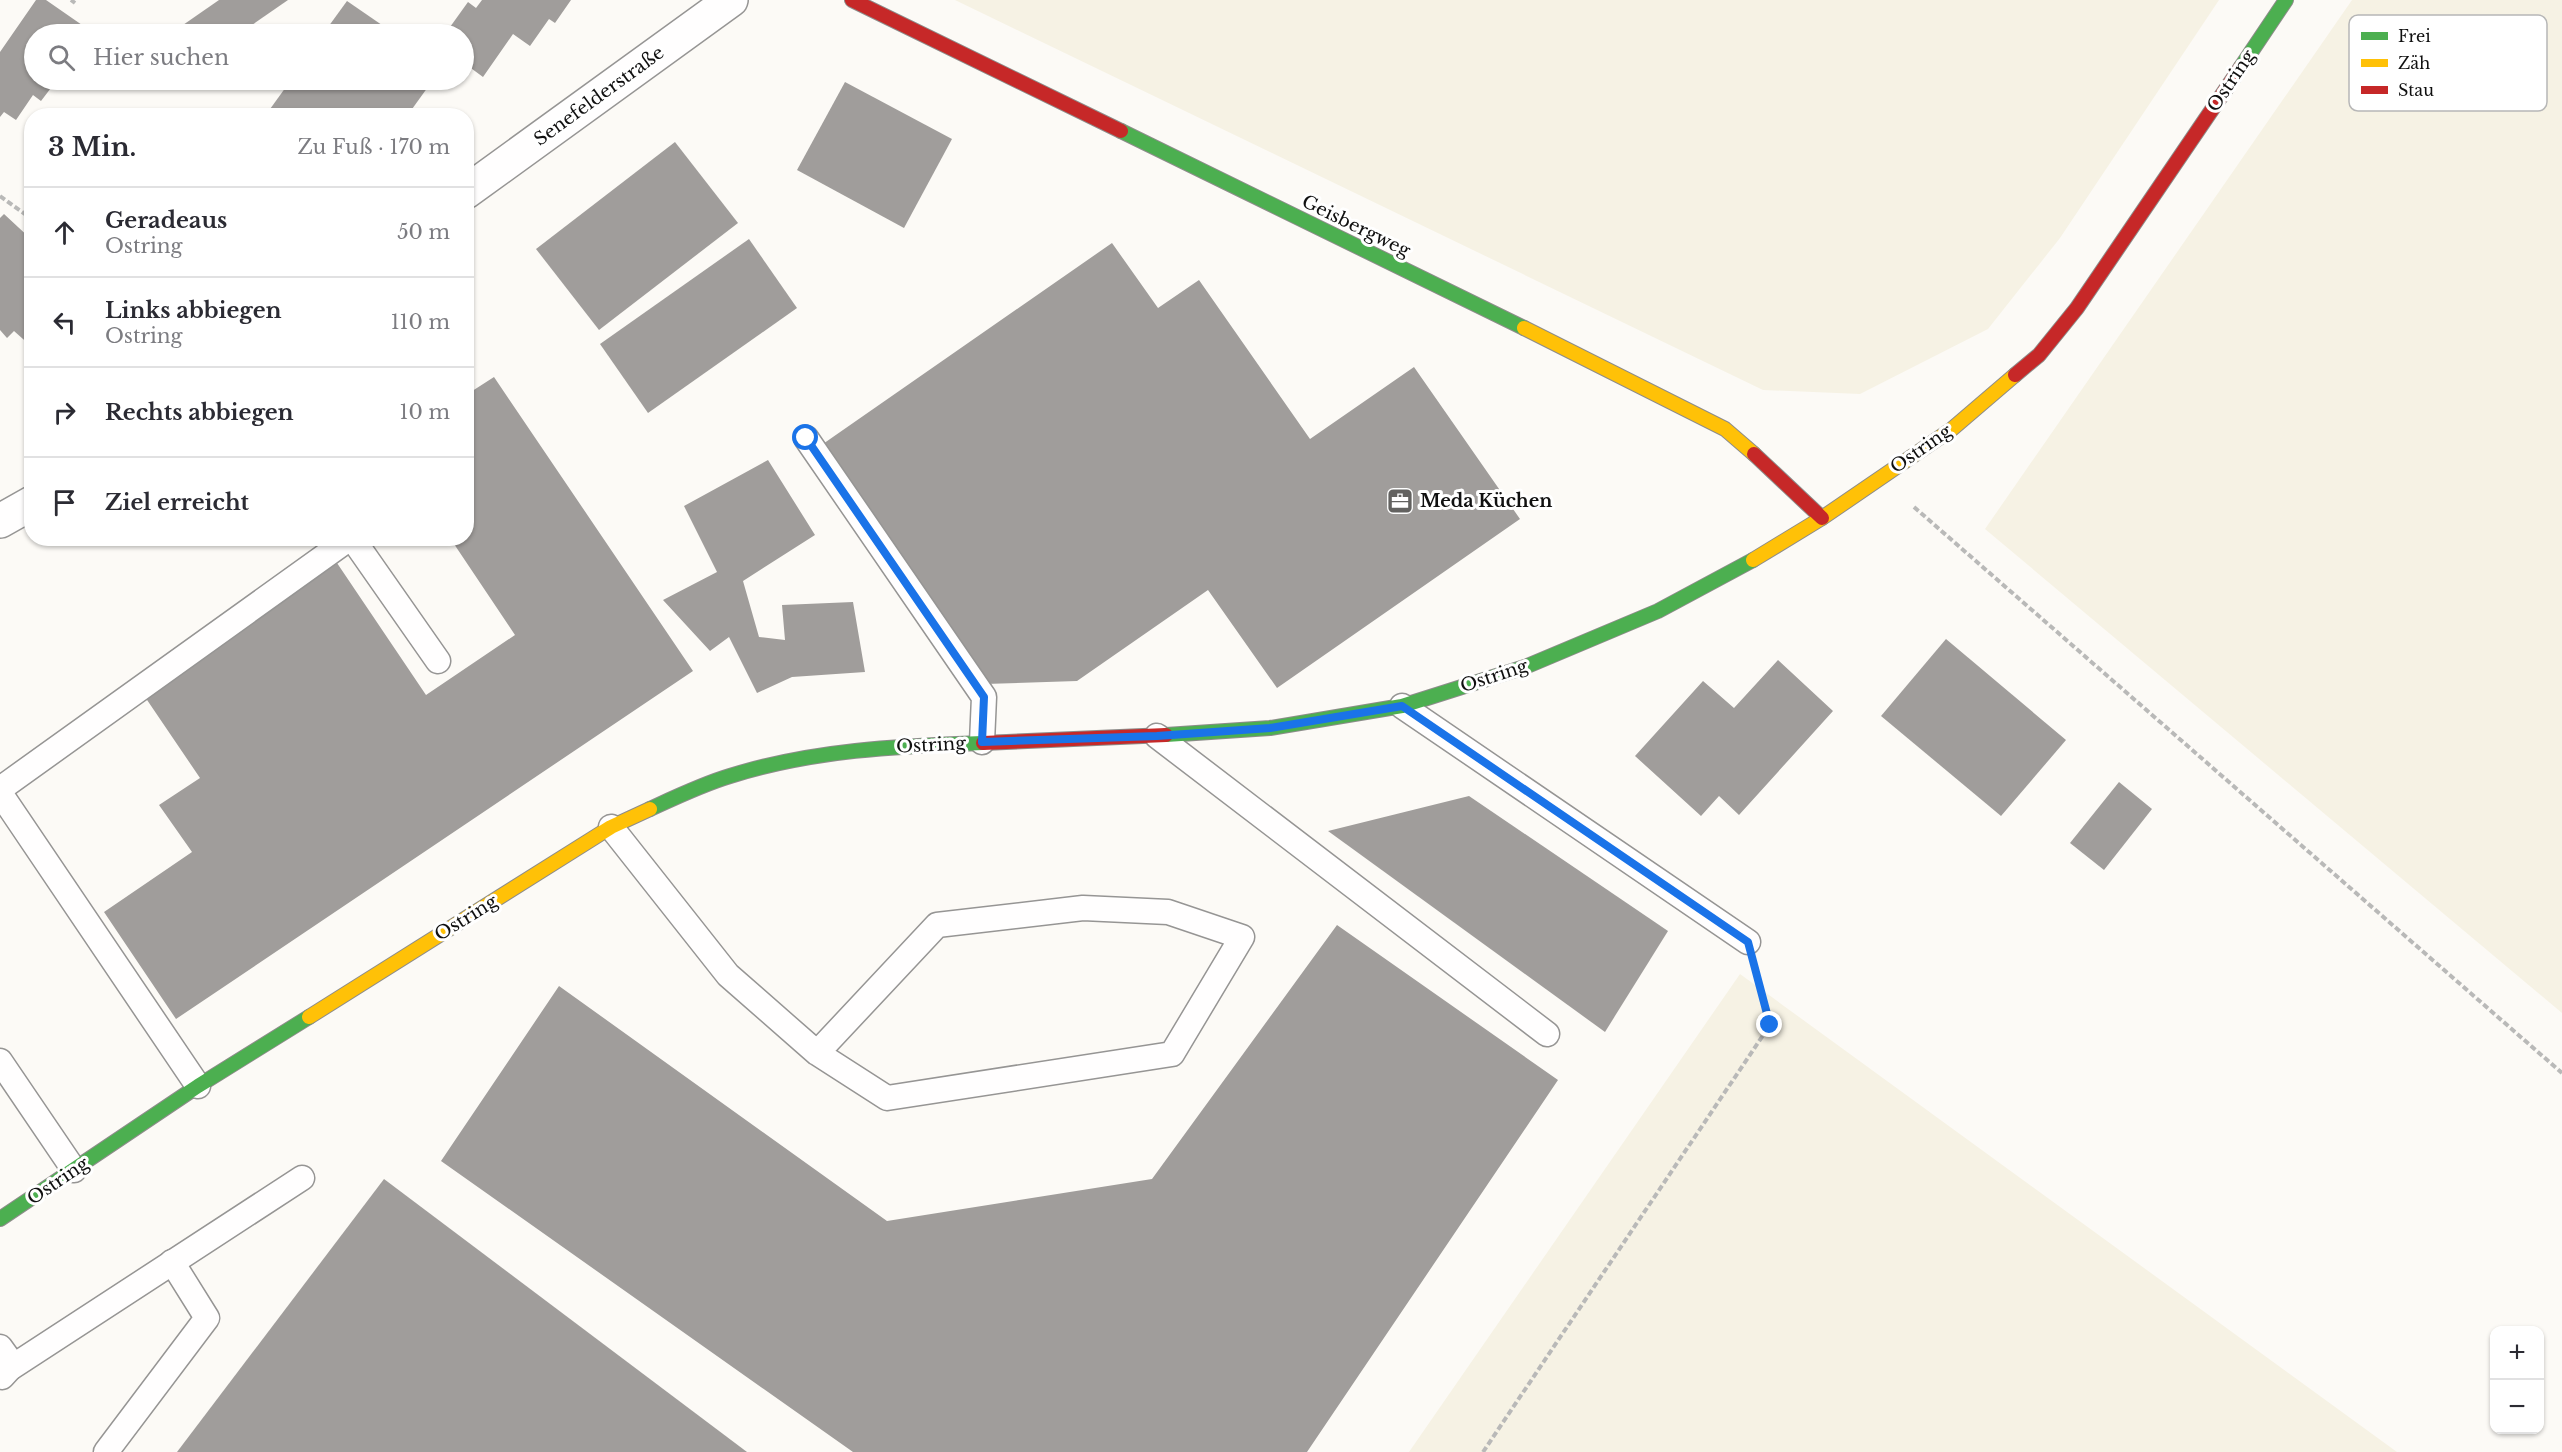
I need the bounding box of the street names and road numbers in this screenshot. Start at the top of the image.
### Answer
street label: Senefelderstraße [530,41,668,151]
street label: Ostring [2202,46,2260,116]
street label: Geisbergweg [1298,190,1414,262]
street label: Ostring [1886,420,1956,478]
street label: Ostring [1457,655,1531,697]
street label: Ostring [896,732,967,758]
street label: Ostring [431,890,502,946]
street label: Ostring [23,1152,93,1210]

